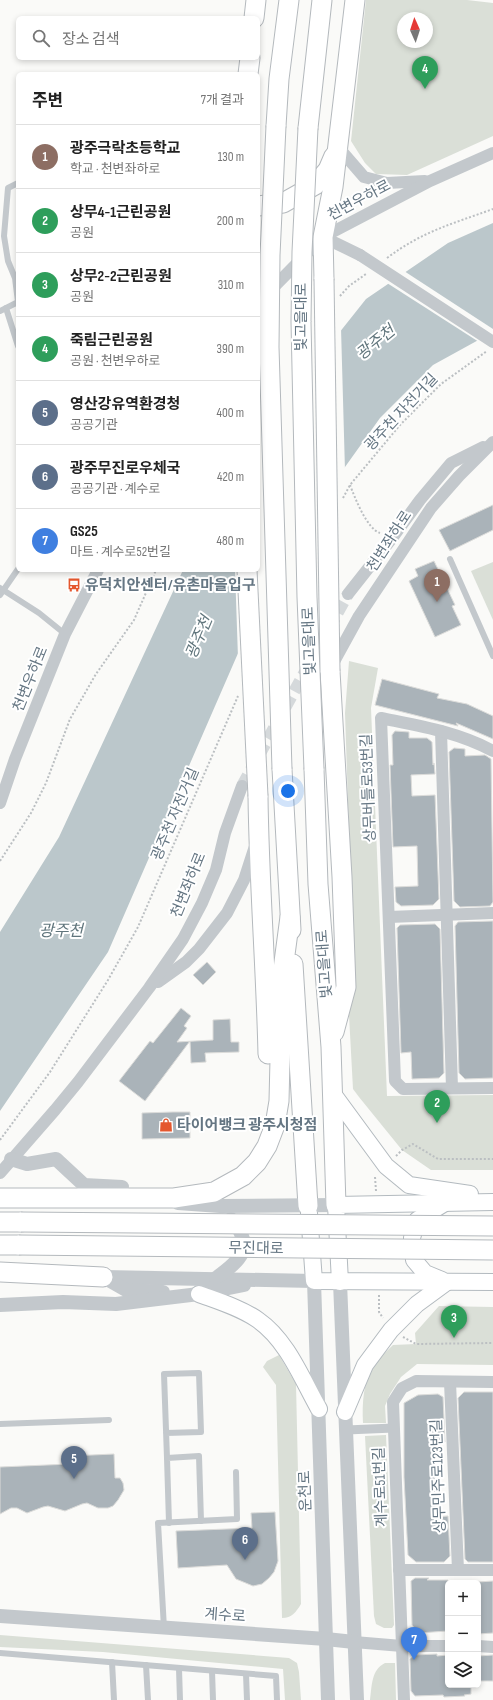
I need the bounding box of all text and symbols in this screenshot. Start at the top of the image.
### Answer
north arrow [397,12,433,48]
search box [16,16,260,60]
icon: search [30,27,52,49]
text: 장소 검색 [62,30,120,49]
pin: 4 [412,56,438,89]
text: 주변 [32,91,63,111]
text: 7개 결과 [201,92,244,108]
text: 광주극락초등학교 [70,139,180,158]
text: 1 [42,149,48,165]
text: 130 m [218,149,244,165]
text: 학교 · 천변좌하로 [70,161,160,177]
street label: 천변우하로 [324,176,394,225]
text: 상무4-1근린공원 [70,203,171,222]
text: 2 [42,213,48,229]
text: 200 m [217,213,244,229]
text: 공원 [70,225,94,241]
text: 상무2-2근린공원 [70,267,172,286]
text: 3 [42,277,48,293]
text: 310 m [218,277,244,293]
street label: 빛고을대로 [292,282,311,352]
text: 공원 [70,289,94,305]
water label: 광주천 [353,320,401,364]
text: 죽림근린공원 [70,331,153,350]
text: 4 [42,341,48,357]
text: 390 m [217,341,244,357]
text: 공원 · 천변우하로 [70,353,160,369]
street label: 광주천 자전거길 [361,370,442,455]
text: 영산강유역환경청 [70,395,180,414]
text: 5 [42,405,48,421]
text: 400 m [217,405,244,421]
text: 공공기관 [70,417,118,433]
text: 광주무진로우체국 [70,459,180,478]
text: 6 [42,469,48,485]
text: 420 m [217,469,244,485]
text: 공공기관 · 계수로 [70,481,160,497]
street label: 천변좌하로 [363,507,416,575]
text: GS25 [70,522,98,541]
text: 7 [42,533,48,549]
text: 480 m [217,533,244,549]
text: 마트 · 계수로52번길 [70,544,171,560]
pin: 1 [424,569,450,602]
place label: 유덕치안센터/유촌마을입구 [85,576,256,595]
bus stop icon: 유덕치안센터/유촌마을입구 [66,577,82,593]
street label: 빛고을대로 [299,606,320,676]
water label: 광주천 [182,611,218,662]
street label: 천변우하로 [9,644,52,715]
street label: 상무버들로53번길 [357,733,380,843]
street label: 광주천 자전거길 [147,765,204,863]
your location [278,781,298,801]
street label: 천변좌하로 [167,850,210,921]
water label: 광주천 [39,922,85,941]
street label: 빛고을대로 [313,929,336,999]
pin: 2 [424,1090,450,1123]
place label: 타이어뱅크 광주시청점 [177,1116,317,1135]
shop icon: 타이어뱅크 광주시청점 [158,1117,174,1133]
street label: 무진대로 [228,1239,284,1258]
pin: 3 [441,1305,467,1338]
street label: 상무민주로123번길 [427,1418,450,1534]
pin: 5 [61,1446,87,1479]
street label: 계수로51번길 [370,1447,391,1527]
street label: 운천로 [295,1470,316,1512]
pin: 6 [232,1527,258,1560]
map controls [445,1580,481,1688]
button: + [445,1580,481,1616]
street label: 계수로 [204,1605,246,1626]
button: − [445,1616,481,1652]
pin: 7 [401,1627,427,1660]
button: layers [445,1652,481,1688]

